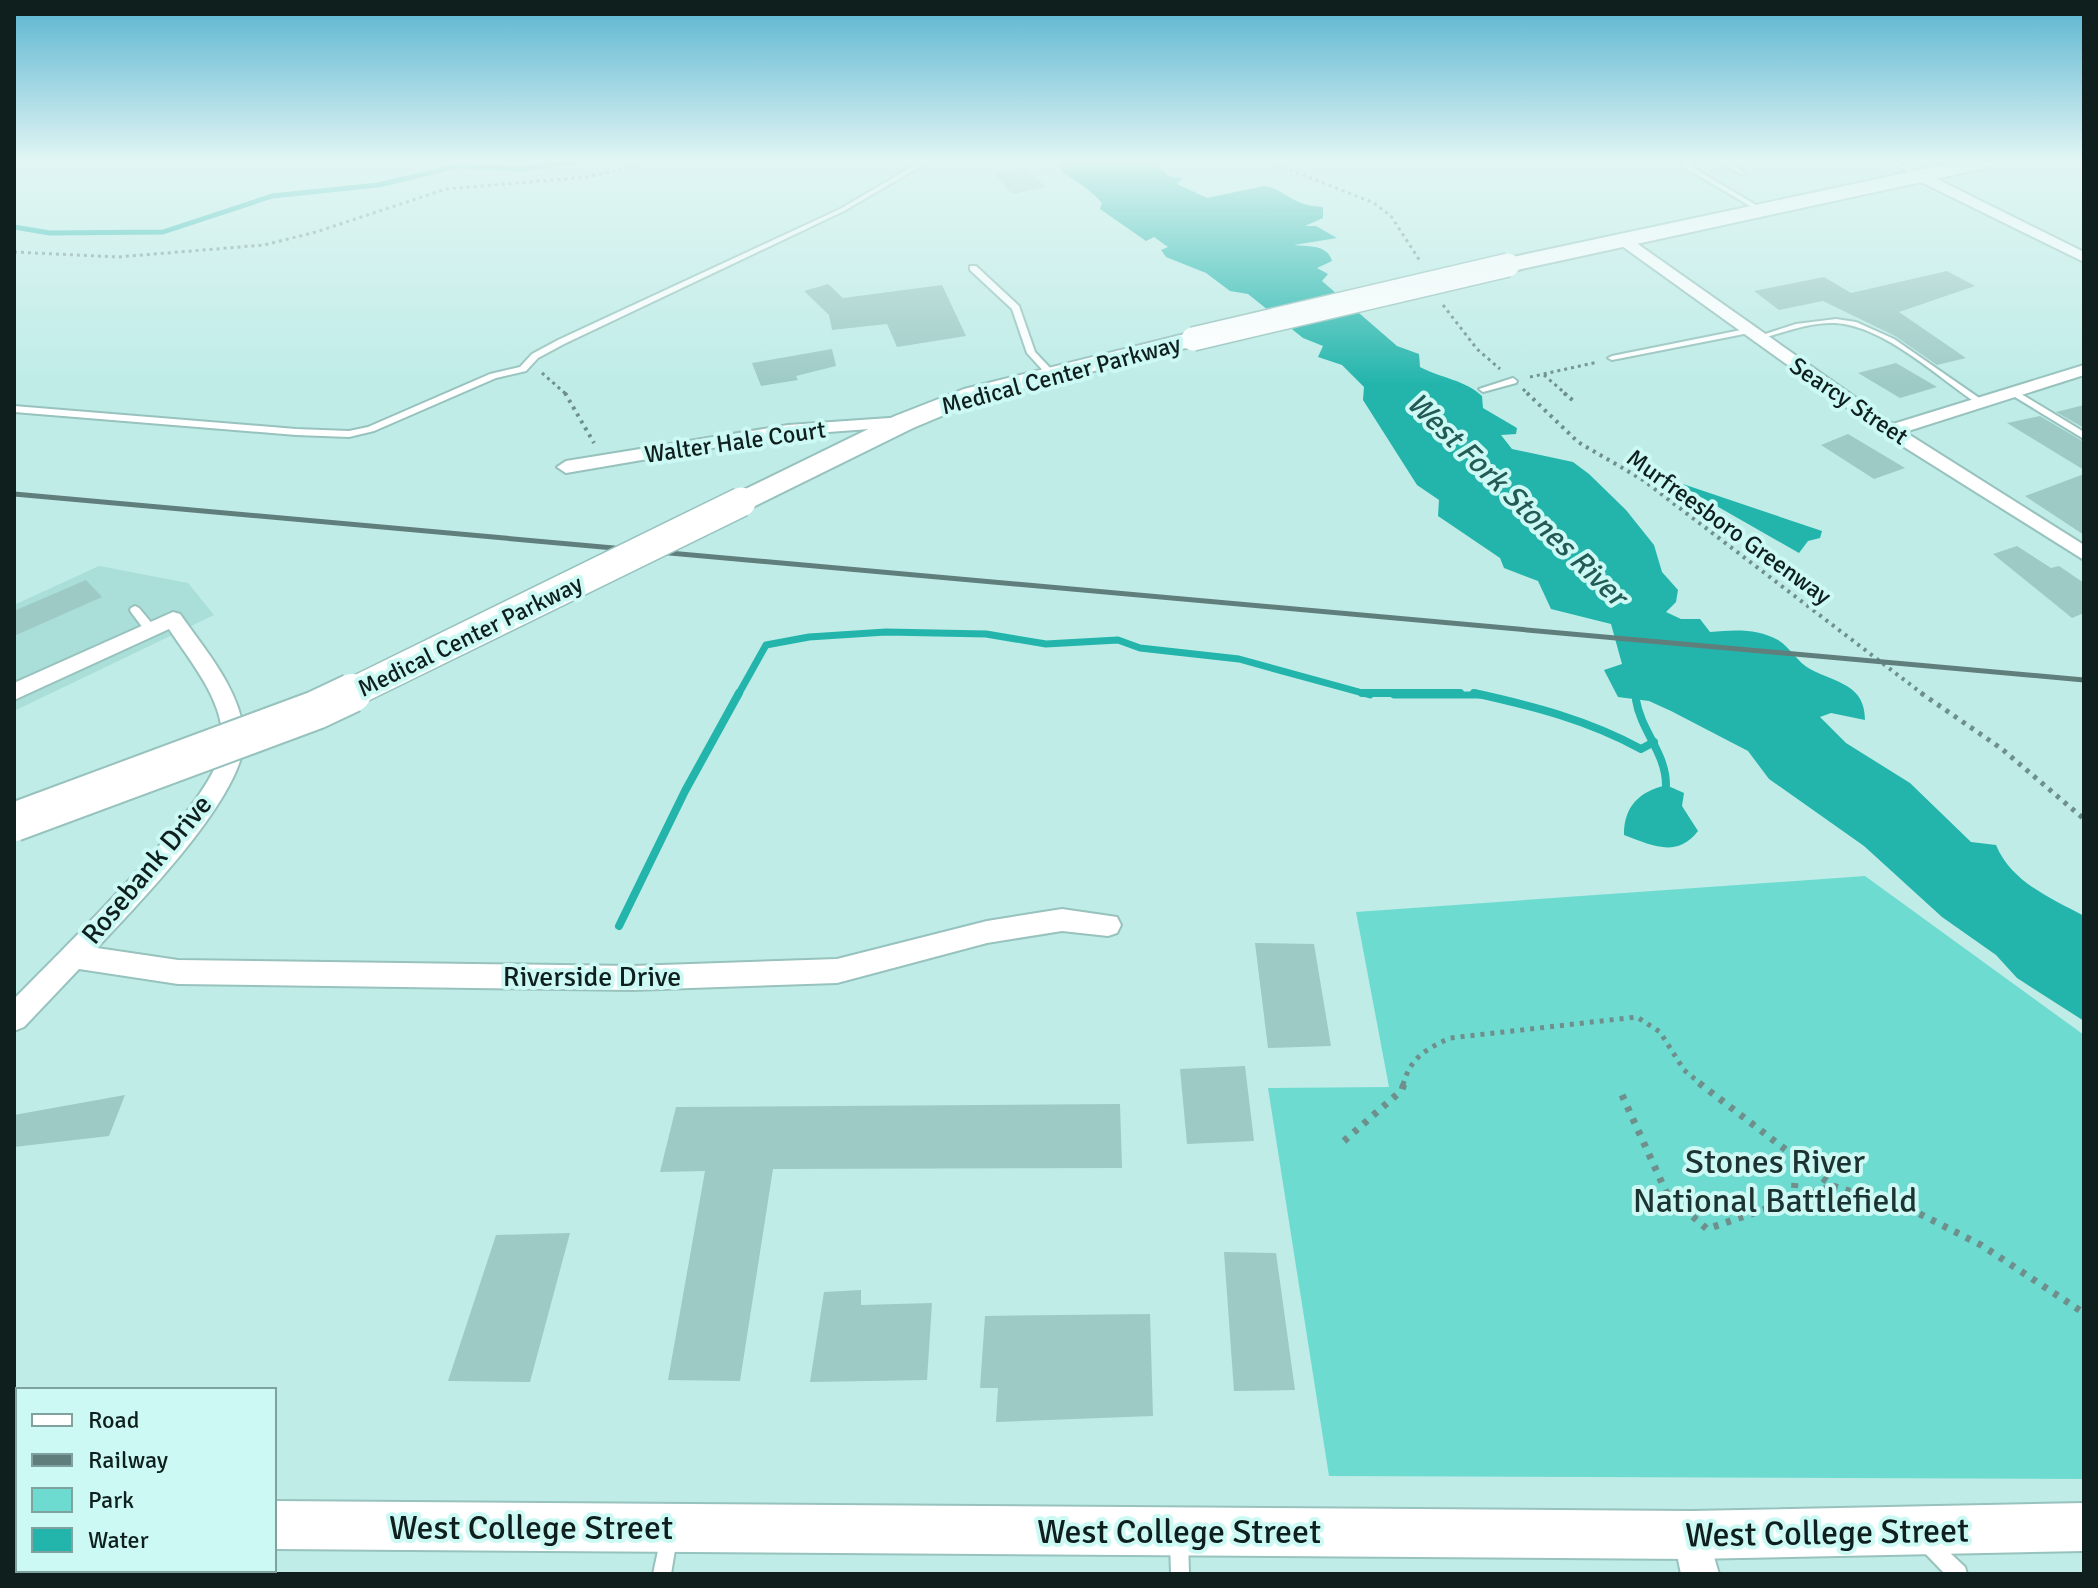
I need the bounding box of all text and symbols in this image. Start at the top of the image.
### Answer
street label: Medical Center Parkway [938,329,1184,421]
street label: Searcy Street [1784,350,1914,452]
water label: West Fork Stones River [1399,385,1637,617]
street label: Walter Hale Court [642,414,828,470]
street label: Murfreesboro Greenway [1621,443,1837,611]
street label: Medical Center Parkway [353,569,587,703]
street label: Rosebank Drive [74,788,219,951]
street label: Riverside Drive [503,960,681,994]
park label: Stones River National Battlefield [1633,1141,1917,1222]
legend [16,1388,276,1572]
text: Road [88,1405,139,1435]
text: Railway [88,1445,168,1475]
text: Park [88,1485,134,1515]
street label: West College Street [389,1507,673,1549]
street label: West College Street [1685,1510,1970,1556]
street label: West College Street [1037,1511,1321,1553]
text: Water [88,1525,149,1555]

